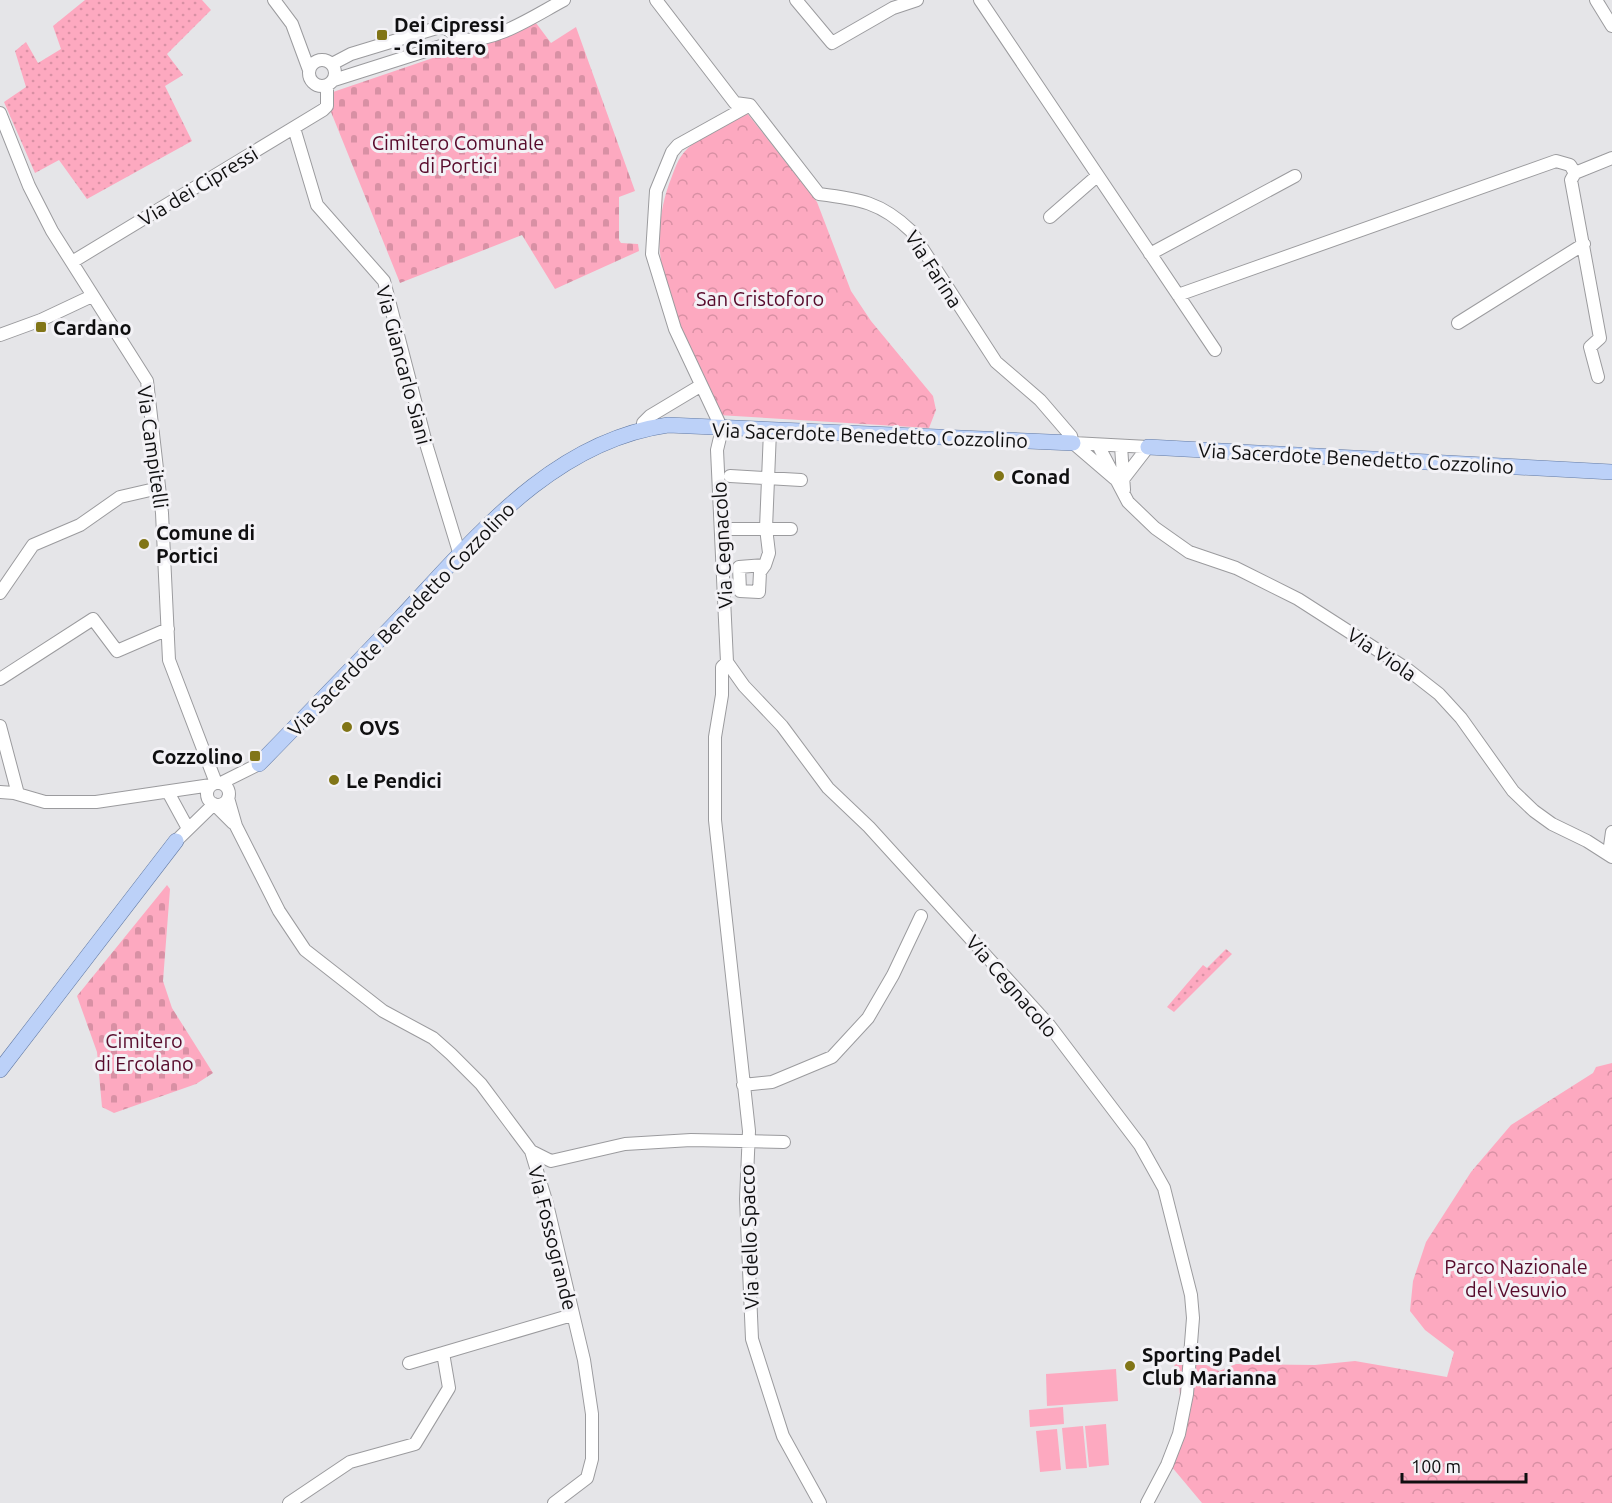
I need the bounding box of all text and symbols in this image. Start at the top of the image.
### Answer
place label: Dei Cipressi - Cimitero [394,13,505,59]
marker: Dei Cipressi - Cimitero [375,28,389,42]
park label: Cimitero Comunale di Portici [372,131,544,177]
street label: Via dei Cipressi [134,141,262,231]
street label: Via Farina [901,226,967,312]
street label: Via Giancarlo Siani [372,283,436,447]
park label: San Cristoforo [696,287,824,310]
place label: Cardano [53,316,131,339]
marker: Cardano [34,320,48,334]
street label: Via Campitelli [133,384,173,510]
street label: Via Sacerdote Benedetto Cozzolino [712,418,1028,452]
street label: Via Sacerdote Benedetto Cozzolino [1197,438,1515,478]
place label: Conad [1011,465,1070,488]
marker: Conad [992,469,1006,483]
street label: Via Cegnacolo [707,481,737,609]
street label: Via Sacerdote Benedetto Cozzolino [283,497,519,741]
place label: Comune di Portici [156,521,255,567]
marker: Comune di Portici [137,537,151,551]
street label: Via Viola [1343,623,1421,685]
place label: OVS [359,716,400,739]
marker: OVS [340,720,354,734]
place label: Cozzolino [152,745,243,768]
marker: Cozzolino [248,749,262,763]
place label: Le Pendici [346,769,442,792]
marker: Le Pendici [327,773,341,787]
street label: Via Cegnacolo [962,930,1062,1042]
park label: Cimitero di Ercolano [94,1029,194,1075]
street label: Via Fossogrande [524,1163,582,1313]
street label: Via dello Spacco [735,1164,763,1310]
park label: Parco Nazionale del Vesuvio [1444,1255,1588,1301]
place label: Sporting Padel Club Marianna [1142,1343,1281,1389]
marker: Sporting Padel Club Marianna [1123,1359,1137,1373]
scale bar [1402,1446,1526,1484]
text: 100 m [1411,1456,1461,1476]

